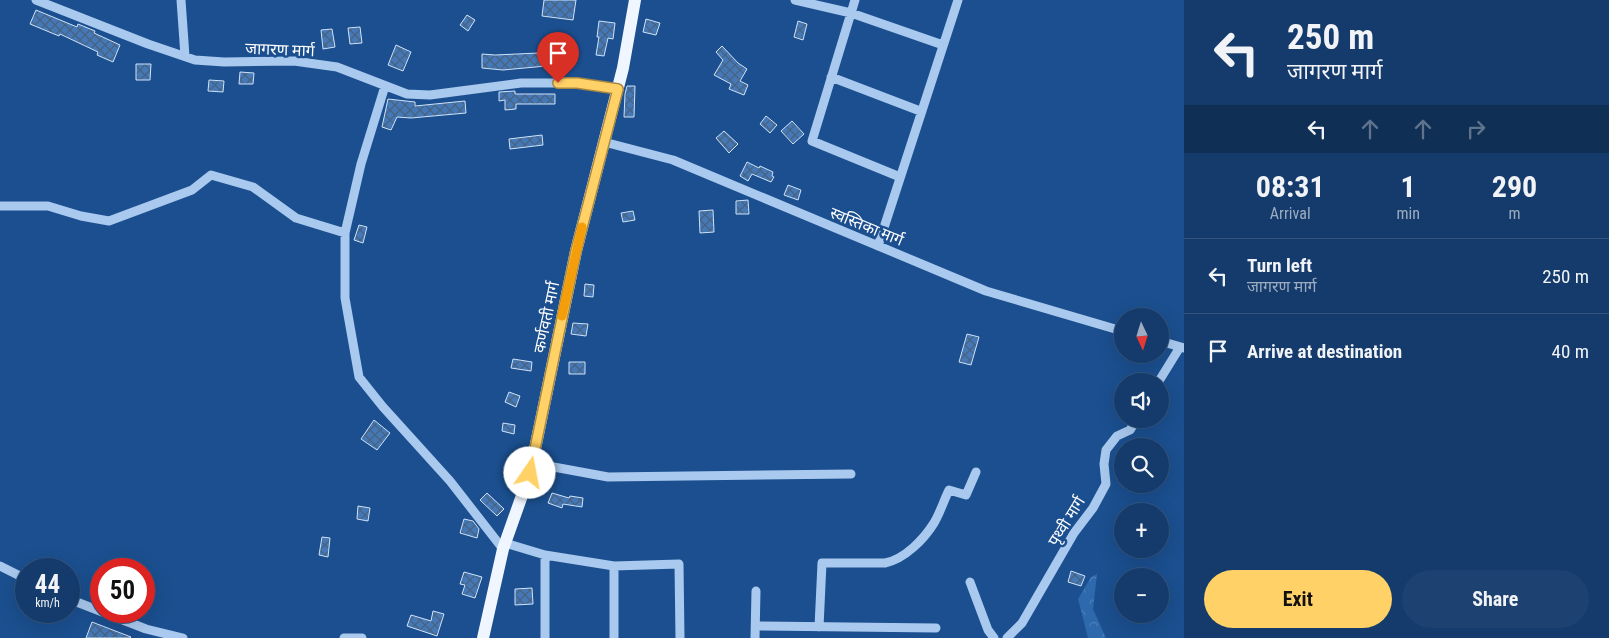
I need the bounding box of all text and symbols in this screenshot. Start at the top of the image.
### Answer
text: 250 m [1287,17,1374,58]
icon: left [1204,20,1269,85]
pin [537,32,579,83]
street label: जागरण मार्ग [245,39,316,60]
icon: arrive [544,39,572,67]
text: जागरण मार्ग [1287,59,1383,84]
icon: left [1303,115,1331,143]
icon: ahead [1356,115,1384,143]
icon: ahead [1409,115,1437,143]
icon: right [1462,115,1490,143]
text: 08:31 [1256,169,1325,204]
text: 1 [1401,169,1416,204]
text: 290 [1492,169,1537,204]
street label: स्वस्तिका मार्ग [827,203,907,250]
text: Arrival [1270,204,1311,223]
text: min [1396,204,1420,223]
text: m [1508,204,1520,223]
text: Turn left [1247,254,1312,277]
icon: left [1204,262,1232,290]
text: 250 m [1542,265,1589,288]
text: जागरण मार्ग [1247,277,1317,296]
street label: कर्णवती मार्ग [530,279,564,354]
north arrow [1114,308,1169,362]
map controls [1114,308,1169,623]
icon: arrive [1204,337,1232,365]
text: Arrive at destination [1247,340,1402,363]
text: 40 m [1552,340,1589,363]
button: sound [1114,373,1169,428]
button: search [1114,438,1169,493]
position arrow [503,446,555,498]
street label: पृथ्वी मार्ग [1044,492,1090,550]
button: + [1114,503,1169,558]
speed limit sign: 50 [90,558,155,623]
button: − [1114,568,1169,623]
text: 44 [35,570,60,599]
button: Exit [1204,570,1392,628]
button: Share [1402,570,1589,628]
text: km/h [35,596,60,610]

